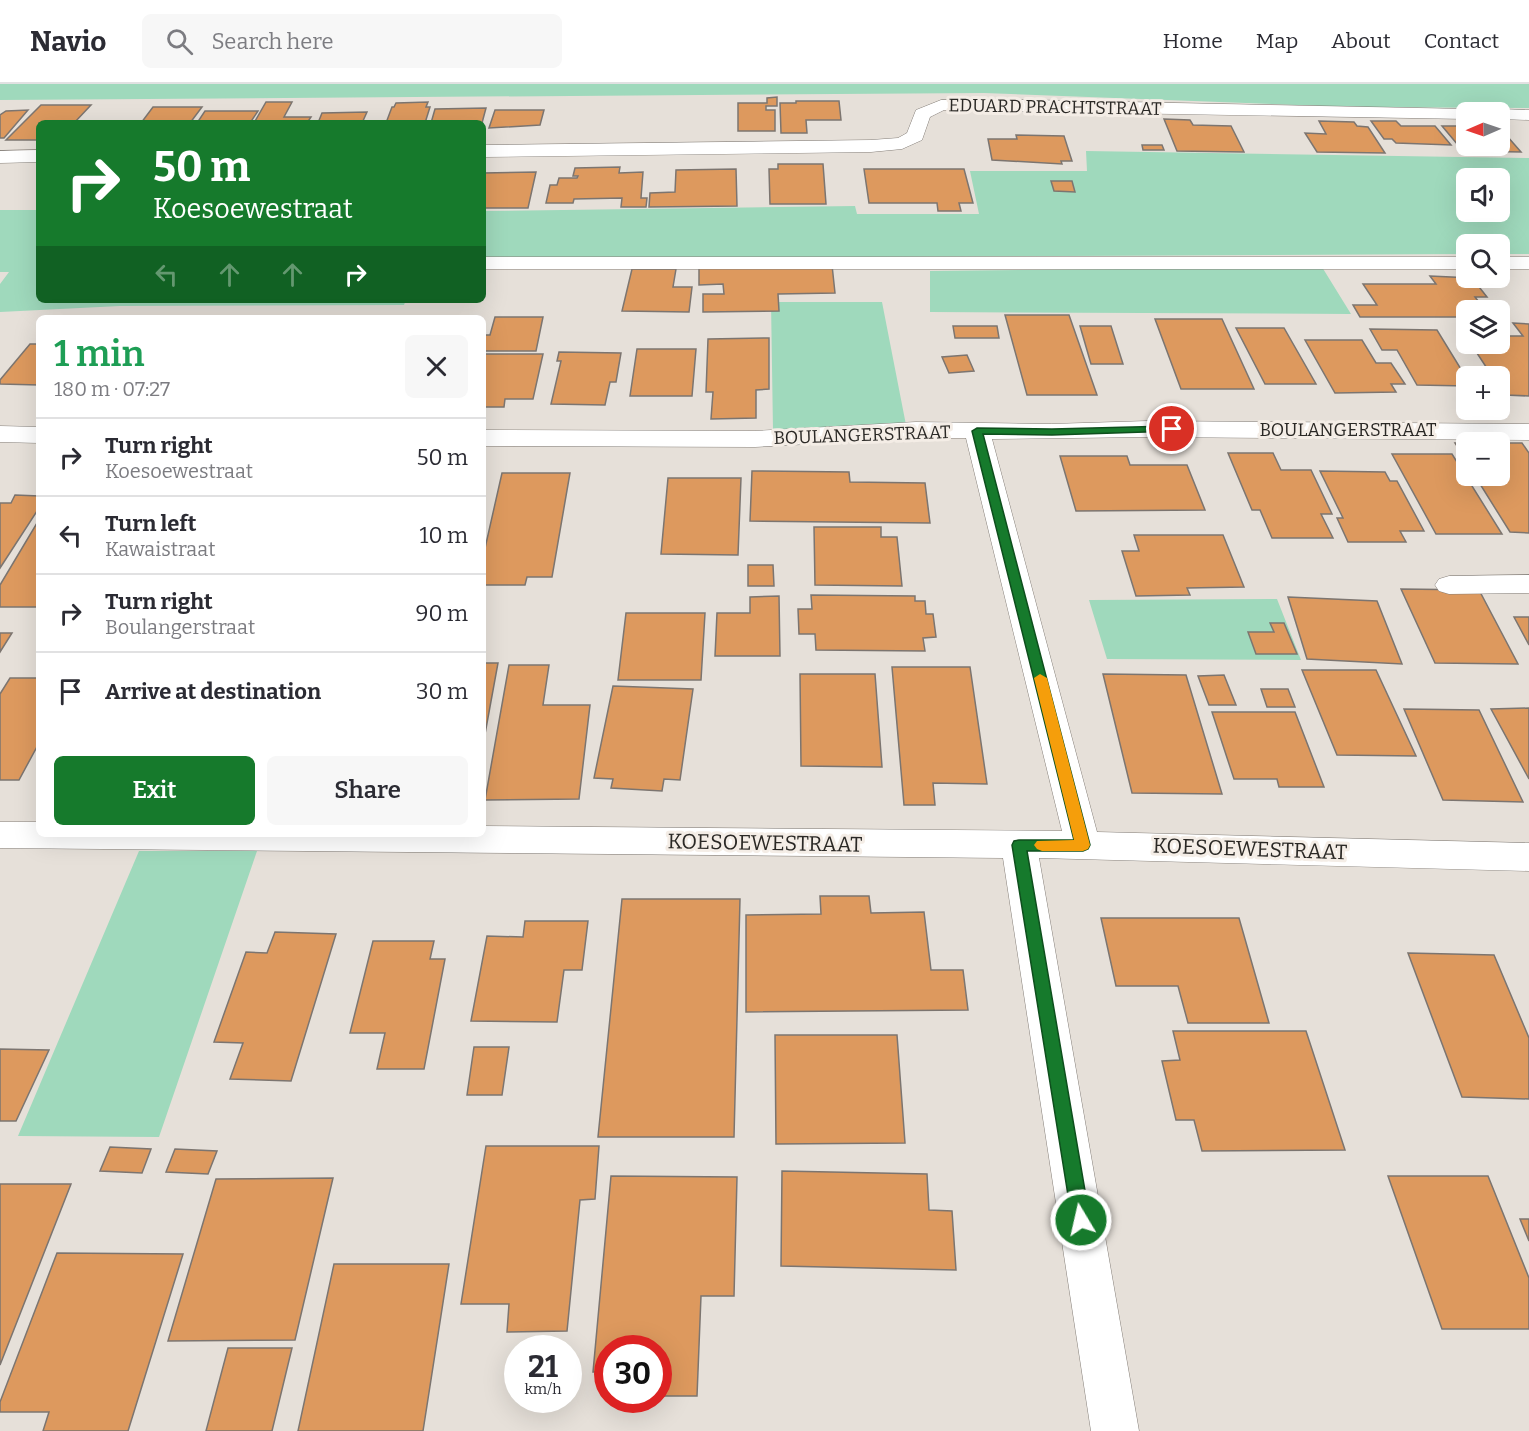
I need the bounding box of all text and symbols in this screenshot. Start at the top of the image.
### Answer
search box [142,14,562,68]
text: Navio [30,25,106,58]
icon: search [163,25,196,58]
text: Search here [211,28,334,55]
text: Home [1163,28,1223,54]
text: Map [1256,28,1298,54]
text: About [1331,28,1391,54]
text: Contact [1424,28,1499,54]
street label: EDUARD PRACHTSTRAAT [948,94,1162,120]
north arrow [1456,102,1510,156]
map controls [1456,102,1510,486]
text: 50 m [153,142,250,192]
icon: right [54,144,132,222]
button: sound [1456,168,1510,222]
text: Koesoewestraat [153,193,353,225]
button: search [1456,234,1510,288]
icon: left [150,258,183,291]
icon: ahead [213,258,246,291]
icon: ahead [276,258,309,291]
icon: right [339,258,372,291]
button: layers [1456,300,1510,354]
text: 1 min [54,332,145,376]
button: close [405,335,468,398]
button: + [1456,366,1510,420]
text: 180 m · 07:27 [54,377,170,401]
pin [1146,403,1197,454]
icon: arrive [1155,412,1188,445]
street label: BOULANGERSTRAAT [1259,419,1437,441]
street label: BOULANGERSTRAAT [773,421,951,449]
text: Turn right [105,432,213,459]
button: − [1456,432,1510,486]
icon: right [54,441,87,474]
text: 50 m [417,444,468,471]
text: Koesoewestraat [105,459,253,483]
text: Turn left [105,510,197,537]
icon: left [54,519,87,552]
text: 10 m [420,522,468,549]
text: Kawaistraat [105,537,215,561]
text: Turn right [105,588,213,615]
icon: right [54,597,87,630]
text: 90 m [416,600,468,627]
text: Boulangerstraat [105,615,255,639]
icon: arrive [54,675,87,708]
text: Arrive at destination [105,678,321,705]
text: 30 m [416,678,468,705]
button: Exit [54,756,255,825]
button: Share [267,756,468,825]
street label: KOESOEWESTRAAT [667,828,863,858]
street label: KOESOEWESTRAAT [1152,833,1348,865]
position arrow [1049,1188,1113,1252]
speed limit sign: 30 [594,1335,672,1413]
text: 21 [528,1349,558,1385]
text: km/h [524,1380,562,1398]

